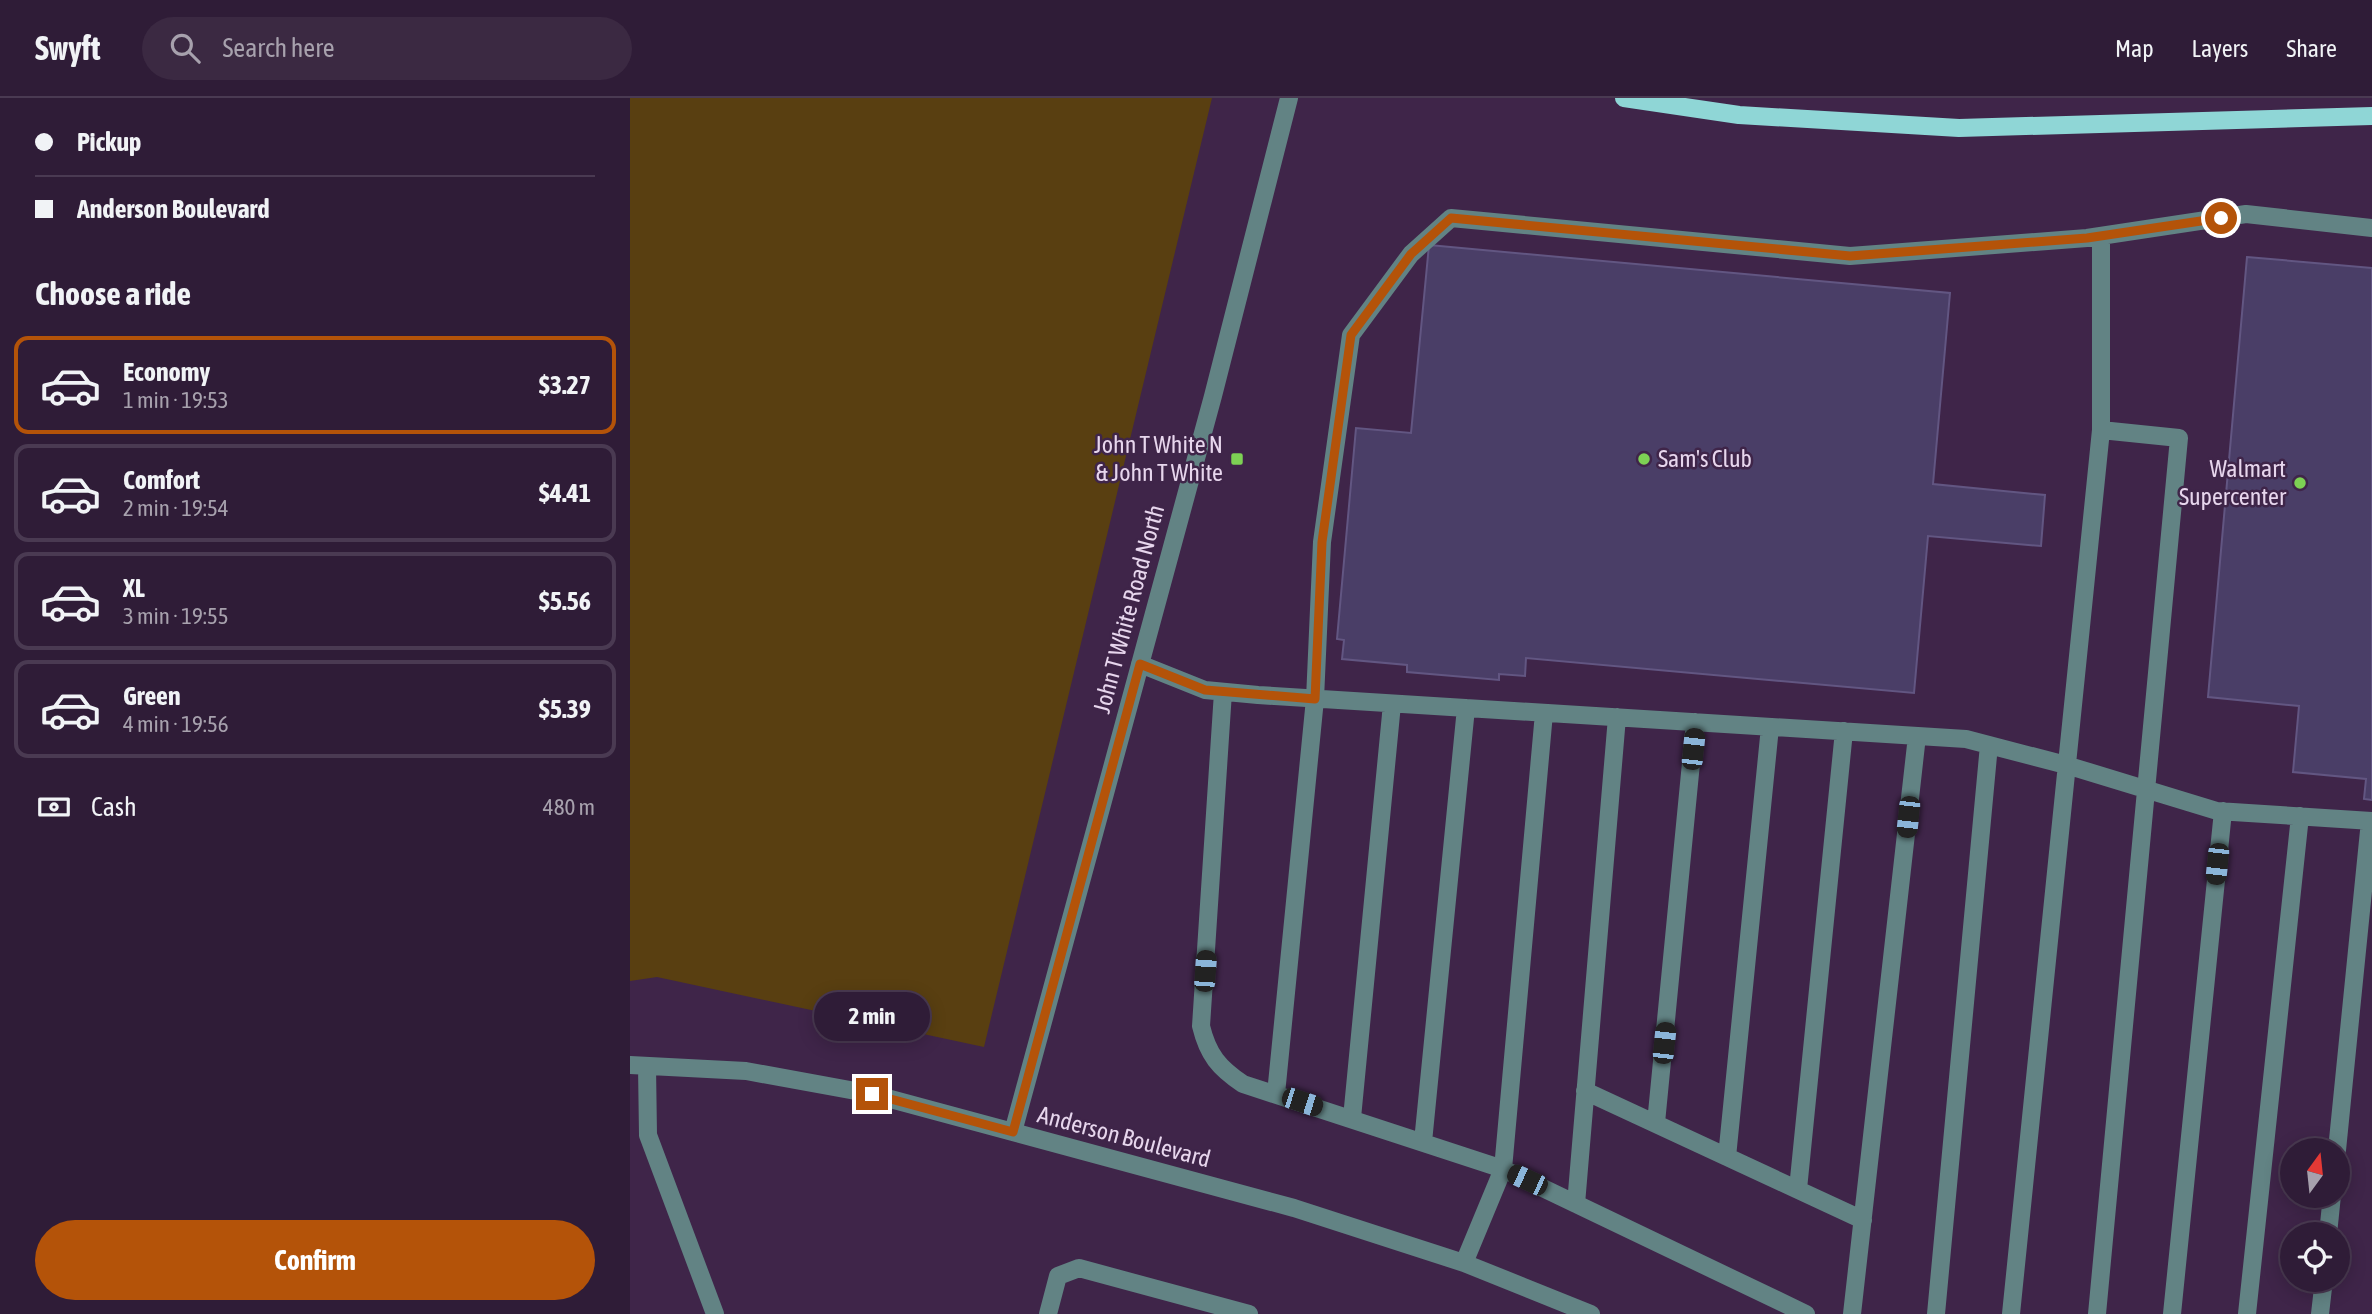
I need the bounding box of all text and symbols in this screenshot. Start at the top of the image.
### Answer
search box [142,17,632,80]
text: Swyft [35,29,100,67]
icon: search [166,29,204,67]
text: Search here [222,33,335,63]
text: Map [2115,35,2154,62]
text: Layers [2192,35,2248,62]
text: Share [2286,35,2337,62]
text: Pickup [77,127,141,157]
text: Anderson Boulevard [77,194,270,224]
route start [2205,202,2237,234]
text: Choose a ride [35,275,191,312]
icon: car [39,354,102,417]
text: Economy [123,357,210,387]
text: $3.27 [539,370,591,400]
text: 1 min · 19:53 [123,387,229,413]
place label: John T White N & John T White [1094,431,1223,486]
place label: Sam's Club [1658,445,1752,472]
marker: John T White N & John T White [1229,451,1245,467]
marker: Sam's Club [1636,451,1652,467]
place label: Walmart Supercenter [2179,455,2287,510]
icon: car [39,462,102,525]
text: Comfort [123,465,200,495]
marker: Walmart Supercenter [2292,475,2308,491]
text: $4.41 [539,478,591,508]
text: 2 min · 19:54 [123,495,229,521]
street label: John T White Road North [1088,502,1169,716]
icon: car [39,570,102,633]
text: XL [123,573,145,603]
text: $5.56 [539,586,591,616]
text: 3 min · 19:55 [123,603,229,629]
icon: car [39,678,102,741]
text: Green [123,681,181,711]
text: $5.39 [539,694,591,724]
text: 4 min · 19:56 [123,711,229,737]
car [1681,727,1706,771]
icon: cash [35,788,73,826]
text: Cash [91,792,137,822]
text: 480 m [543,794,595,820]
car [1896,795,1921,839]
car [2205,842,2230,886]
car [1194,949,1217,993]
callout: 2 min [814,992,930,1042]
text: 2 min [849,1003,895,1029]
car [1652,1021,1677,1065]
route end [856,1078,888,1110]
car [1279,1086,1326,1118]
street label: Anderson Boulevard [1035,1100,1213,1173]
north arrow [2280,1138,2350,1208]
map controls [2280,1138,2350,1292]
car [1504,1162,1551,1198]
button: Confirm [35,1220,595,1300]
button: locate [2280,1222,2350,1292]

